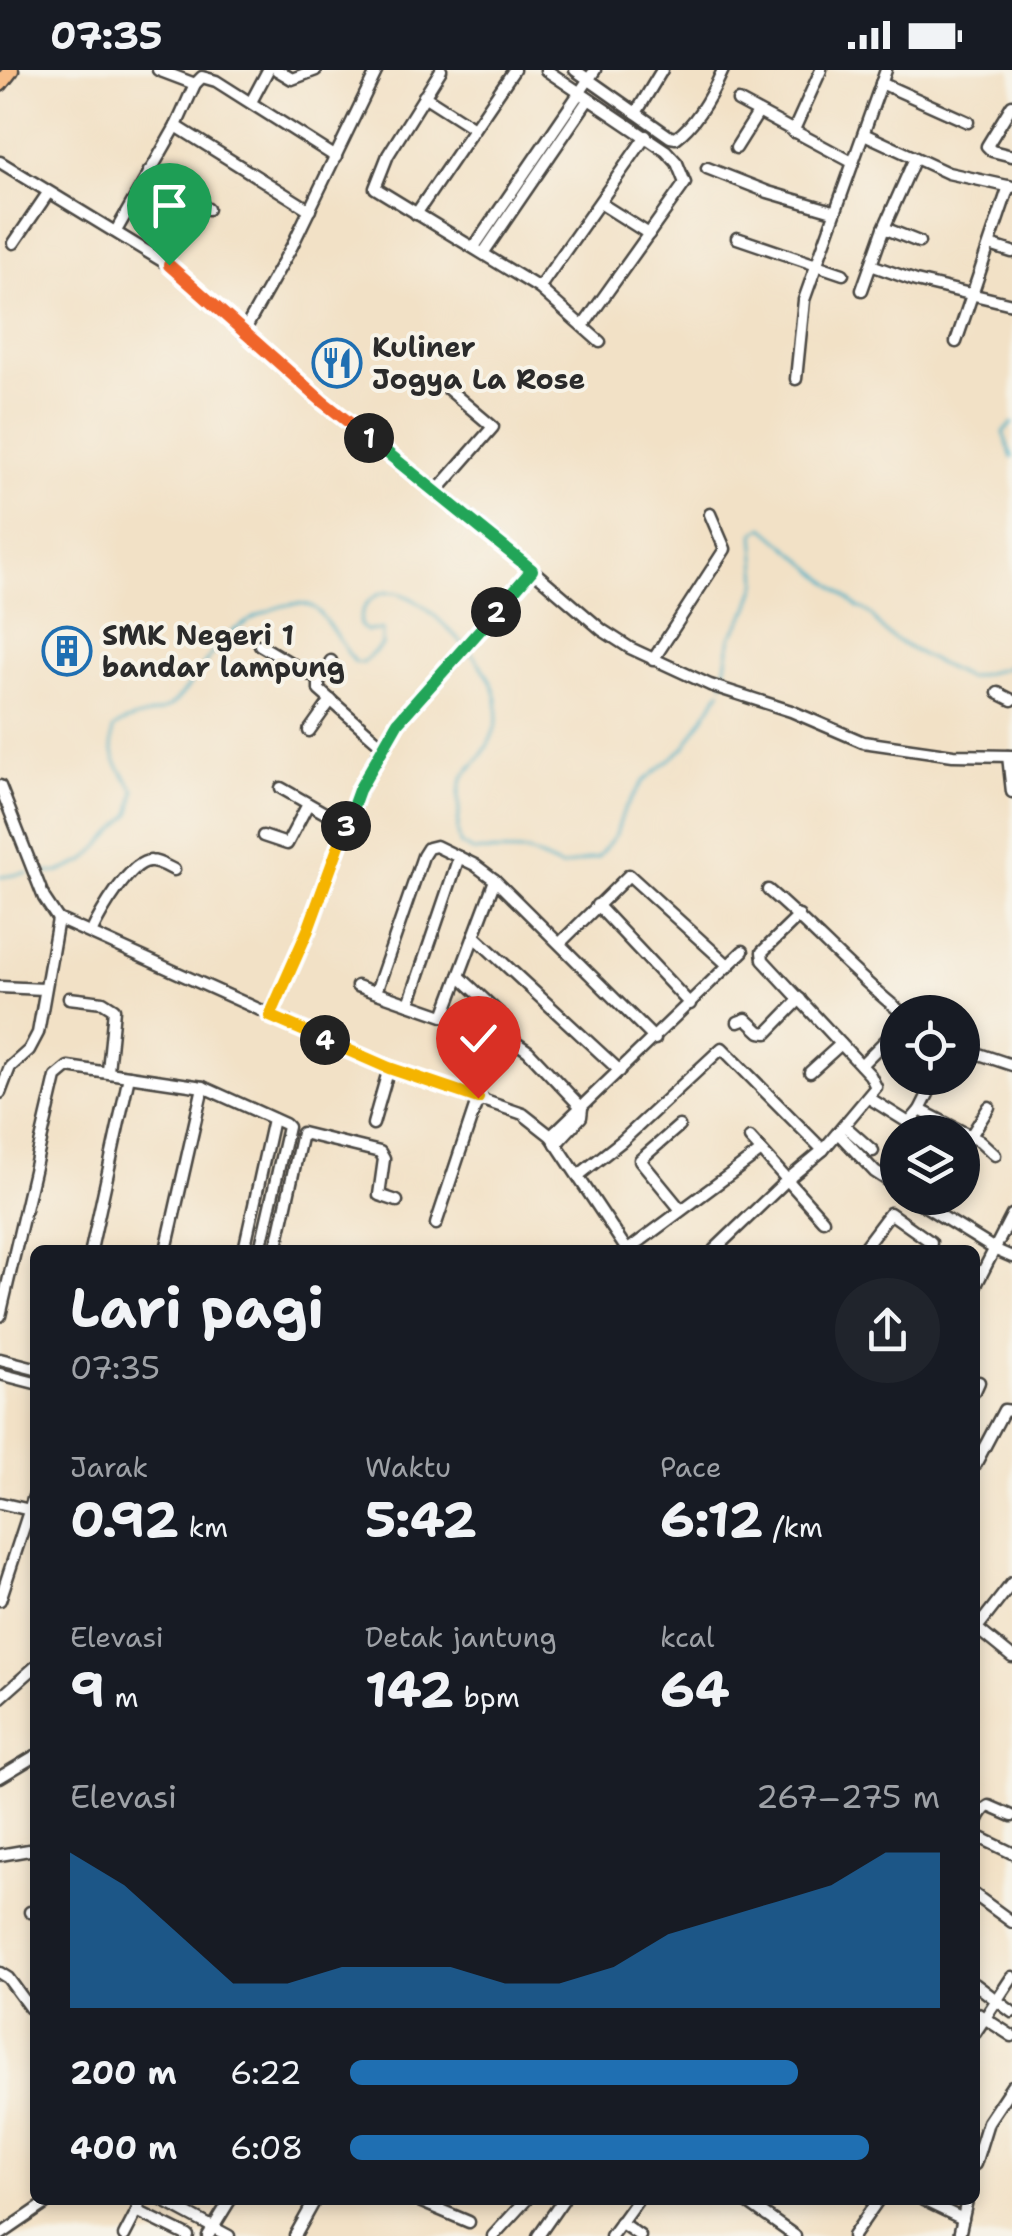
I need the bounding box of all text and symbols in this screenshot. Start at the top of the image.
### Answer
text: 07:35 [50,10,163,61]
pin [127,163,212,266]
icon: arrive [142,178,197,233]
place label: Kuliner Jogya La Rose [372,328,585,398]
restaurant icon: Kuliner Jogya La Rose [311,337,363,389]
pin: 1 [344,413,394,463]
text: 1 [363,419,375,457]
pin: 2 [471,587,521,637]
text: 2 [486,593,506,631]
place label: SMK Negeri 1 bandar lampung [102,616,345,686]
building icon: SMK Negeri 1 bandar lampung [41,625,93,677]
pin: 3 [321,801,371,851]
text: 3 [336,807,356,845]
map controls [880,995,980,1215]
button: locate [880,995,980,1095]
pin [436,996,521,1099]
icon: check [451,1011,506,1066]
pin: 4 [300,1015,350,1065]
text: 4 [315,1021,335,1059]
button: layers [880,1115,980,1215]
text: Lari pagi [70,1271,324,1345]
button: share [835,1278,940,1383]
text: 07:35 [70,1346,160,1389]
text: Jarak [70,1448,148,1486]
text: Waktu [365,1448,451,1486]
text: Pace [660,1448,722,1486]
text: 0.92 [70,1486,179,1553]
text: 5:42 [365,1486,477,1553]
text: 6:12 [660,1486,763,1553]
text: km [179,1508,228,1546]
text: /km [763,1508,823,1546]
text: Elevasi [70,1618,164,1656]
text: Detak jantung [365,1618,557,1656]
text: kcal [660,1618,714,1656]
text: 9 [70,1656,105,1723]
text: 142 [365,1656,454,1723]
text: 64 [660,1656,730,1723]
text: m [105,1678,139,1716]
text: bpm [454,1678,520,1716]
text: Elevasi [70,1775,177,1818]
text: 267–275 m [756,1775,940,1818]
text: 200 m [70,2051,177,2094]
text: 6:22 [230,2051,302,2094]
text: 400 m [70,2126,177,2169]
text: 6:08 [230,2126,303,2169]

